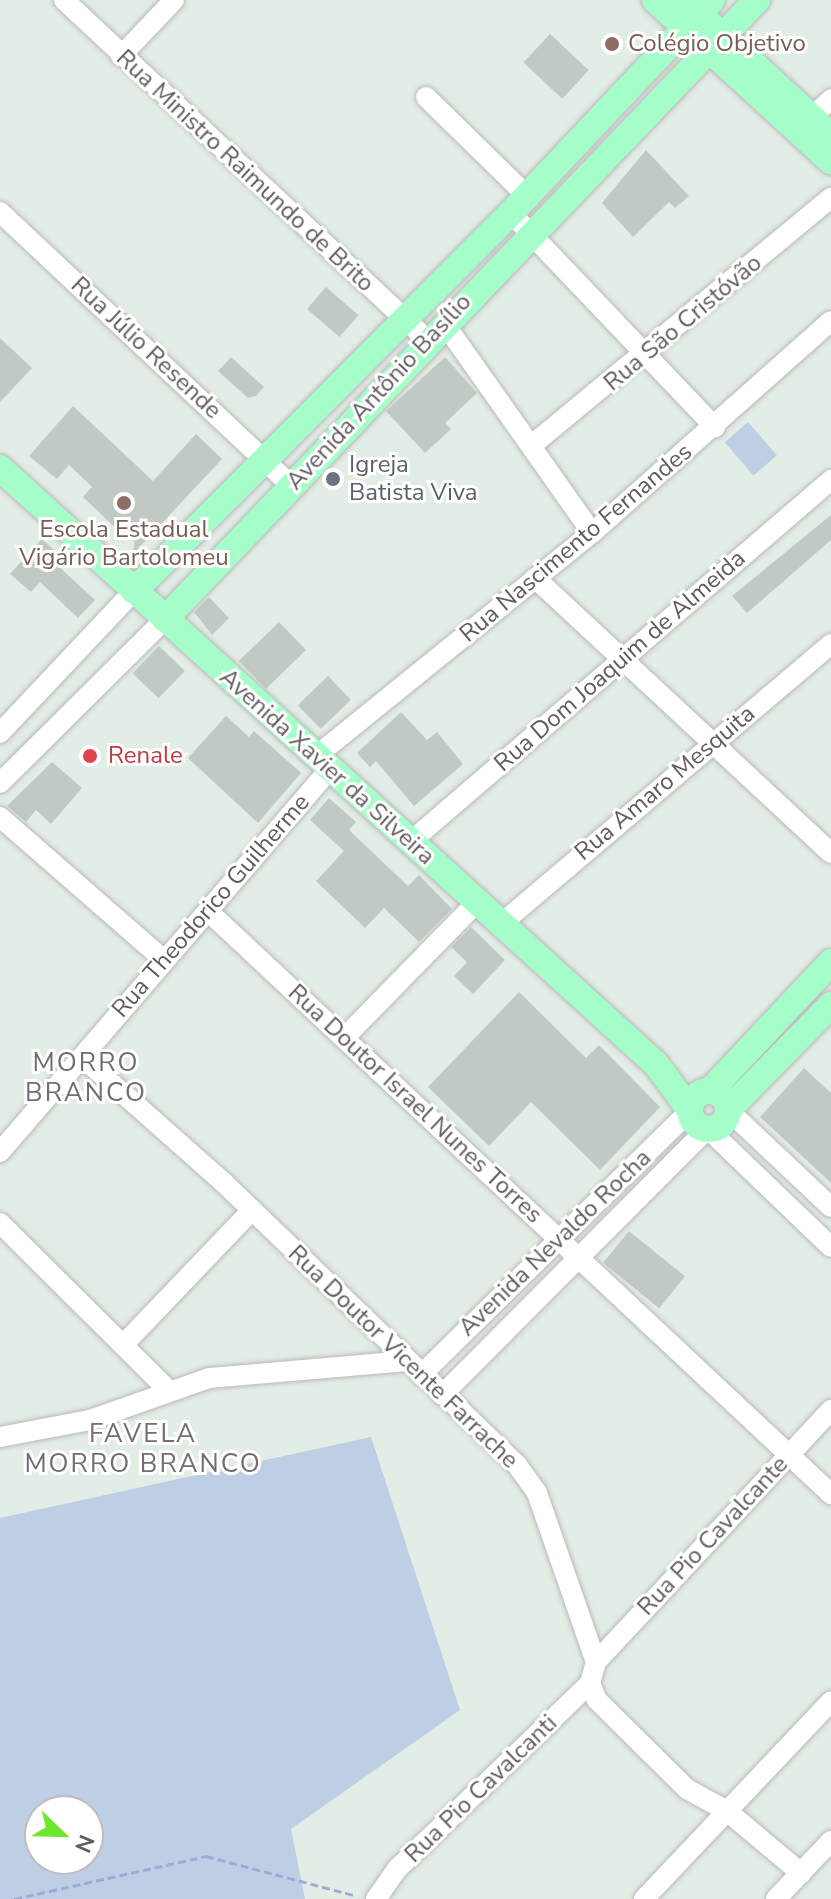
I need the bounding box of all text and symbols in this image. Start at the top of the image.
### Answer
place label: Colégio Objetivo [628,30,806,58]
marker: Colégio Objetivo [603,35,621,53]
street label: Rua Ministro Raimundo de Brito [110,44,380,298]
street label: Rua São Cristóvão [598,249,768,397]
street label: Rua Júlio Resende [65,271,227,425]
street label: Avenida Antônio Basílio [281,288,477,496]
street label: Rua Nascimento Fernandes [454,437,698,649]
place label: Igreja Batista Viva [349,451,478,507]
marker: Igreja Batista Viva [324,470,342,488]
marker: Escola Estadual Vigário Bartolomeu [115,494,133,512]
place label: Escola Estadual Vigário Bartolomeu [19,516,229,572]
street label: Rua Dom Joaquim de Almeida [489,544,751,778]
street label: Avenida Xavier da Silveira [214,663,440,871]
street label: Rua Amaro Mesquita [569,699,761,867]
place label: Renale [108,742,183,770]
marker: Renale [79,745,101,767]
street label: Rua Theodorico Guilherme [106,788,316,1024]
street label: Rua Doutor Israel Nunes Torres [282,979,548,1229]
district label: MORRO BRANCO [25,1047,147,1108]
street label: Avenida Nevaldo Rocha [453,1144,657,1342]
street label: Rua Doutor Vicente Farrache [282,1239,524,1475]
district label: FAVELA MORRO BRANCO [24,1418,262,1480]
street label: Rua Pio Cavalcante [632,1450,794,1622]
street label: Rua Pio Cavalcanti [399,1709,563,1869]
north arrow [24,1795,104,1875]
text: N [67,1830,101,1857]

